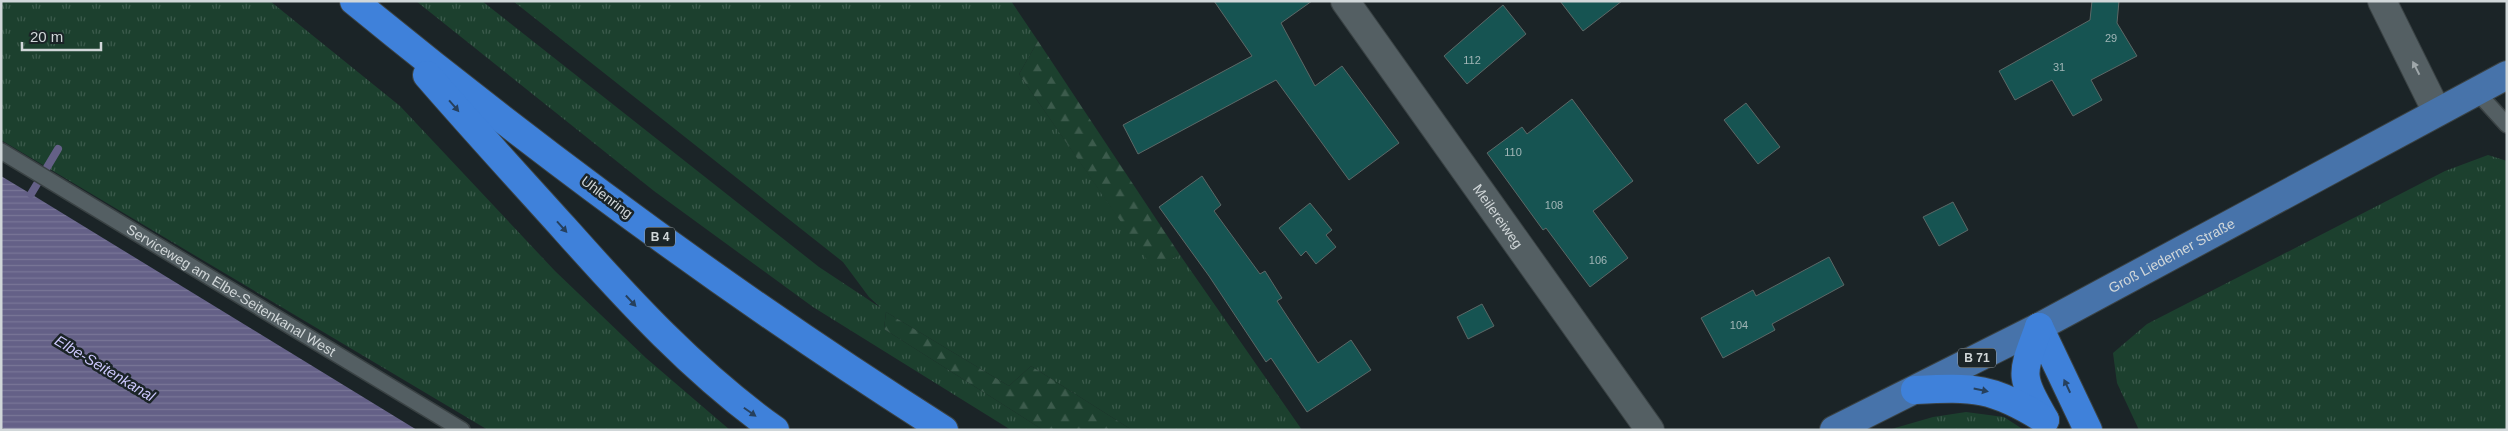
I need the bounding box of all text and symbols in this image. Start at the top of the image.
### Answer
scale bar [22,20,101,52]
text: 20 m [30,28,63,45]
house number: 29 [2105,32,2117,44]
house number: 112 [1463,54,1481,66]
house number: 31 [2053,61,2065,73]
one-way arrow [2412,61,2420,75]
one-way arrow [448,99,459,112]
house number: 110 [1504,146,1522,158]
street label: Uhlenring [578,173,636,221]
street label: Meilereiweg [1470,181,1526,251]
house number: 108 [1545,199,1563,211]
street label: Groß Liederner Straße [2106,215,2238,296]
one-way arrow [556,220,568,232]
street label: Serviceweg am Elbe-Seitenkanal West [124,221,339,360]
road number: B 4 [645,228,675,246]
house number: 106 [1589,254,1607,266]
one-way arrow [625,295,637,307]
house number: 104 [1730,319,1748,331]
water label: Elbe-Seitenkanal [52,332,159,405]
road number: B 71 [1958,348,1996,368]
one-way arrow [2063,379,2071,393]
one-way arrow [1973,386,1988,394]
one-way arrow [743,407,757,417]

